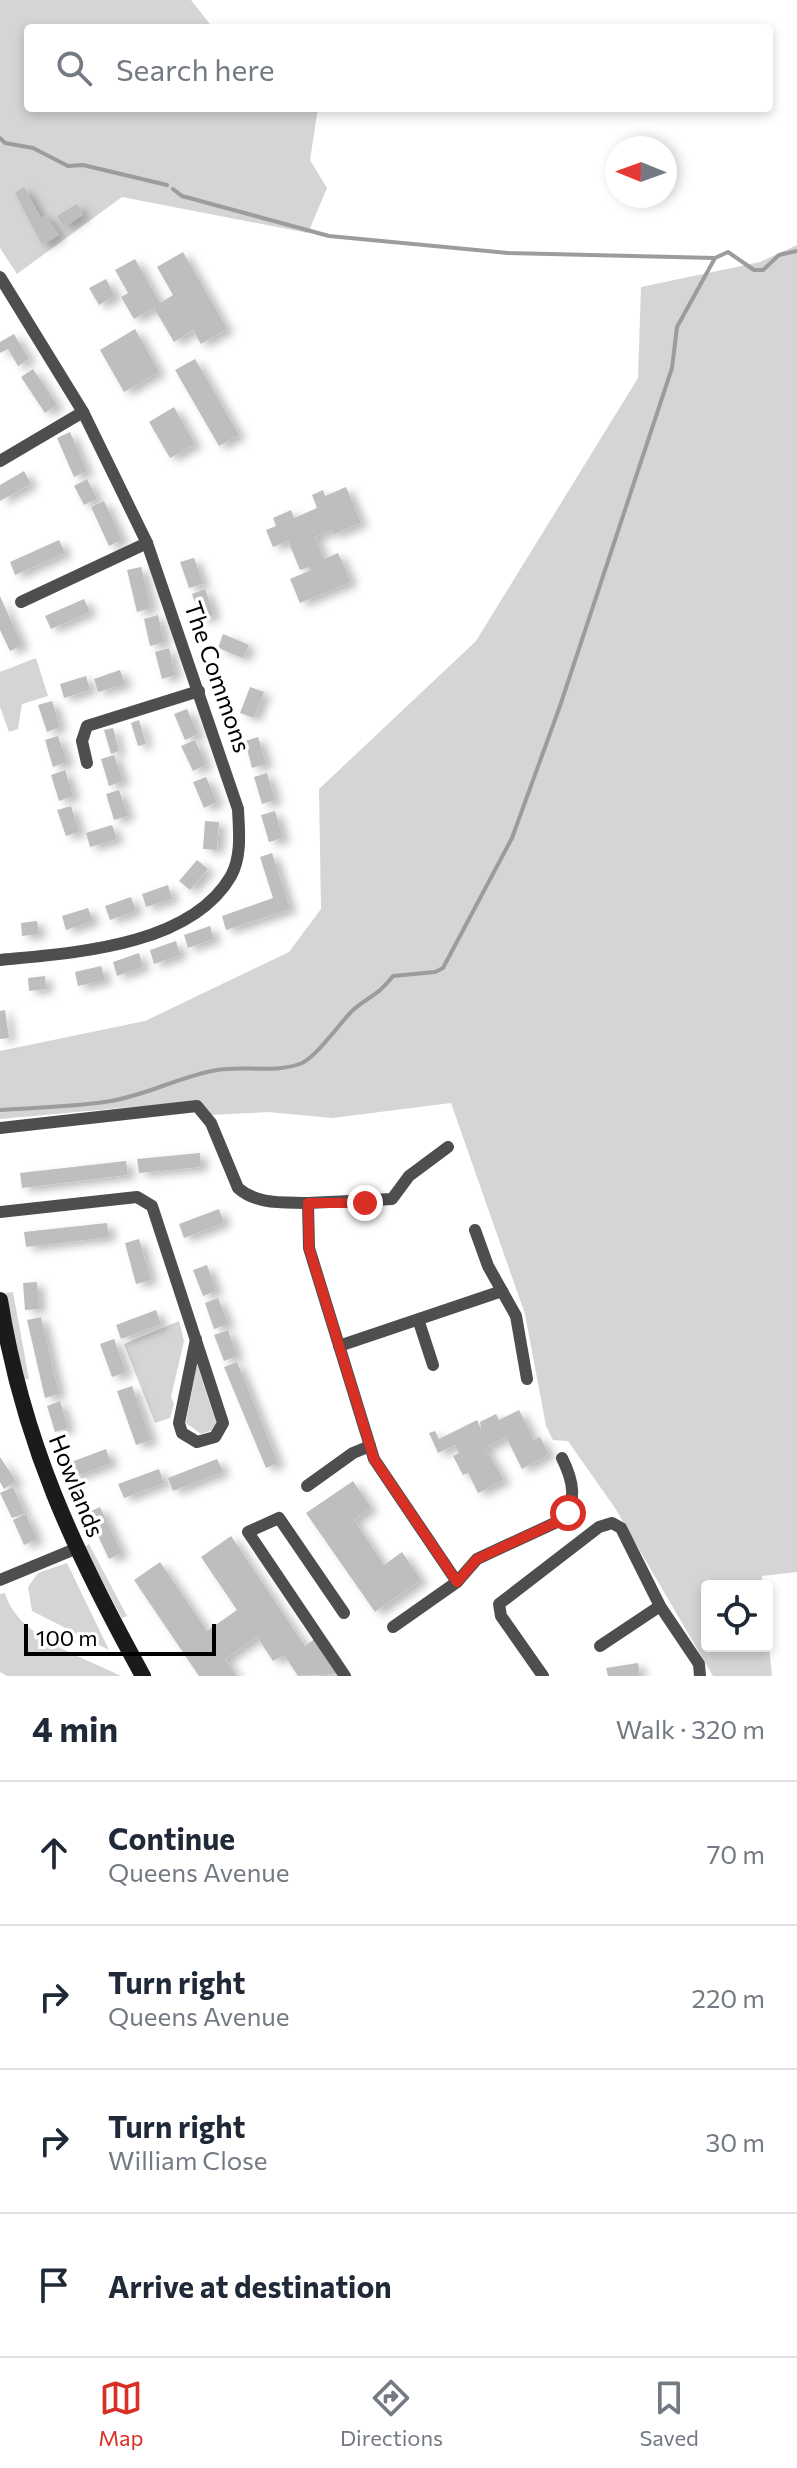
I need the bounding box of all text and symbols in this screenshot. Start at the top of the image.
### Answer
search box [24,24,773,112]
icon: search [52,46,96,90]
text: Search here [116,50,275,87]
north arrow [605,136,677,208]
street label: The Commons [179,597,258,756]
route end [347,1185,383,1221]
street label: Howlands [44,1430,111,1541]
route start [550,1495,586,1531]
map controls [701,1580,773,1652]
button: locate [701,1580,773,1652]
scale bar [24,1620,216,1656]
text: 100 m [36,1624,98,1651]
text: 4 min [32,1707,118,1749]
text: Walk · 320 m [616,1713,765,1744]
text: Continue [108,1819,235,1856]
icon: ahead [32,1831,76,1875]
text: 70 m [707,1838,765,1869]
text: Queens Avenue [108,1856,290,1887]
text: Turn right [108,1963,245,2000]
icon: right [32,1975,76,2019]
text: 220 m [692,1982,765,2013]
text: Queens Avenue [108,2000,290,2031]
text: Turn right [108,2107,245,2144]
icon: right [32,2119,76,2163]
text: 30 m [706,2126,765,2157]
text: William Close [108,2144,268,2175]
icon: arrive [32,2263,76,2307]
text: Arrive at destination [108,2267,392,2304]
tab: Map [98,2376,144,2451]
tab: Directions [340,2376,443,2451]
tab: Saved [639,2376,699,2451]

